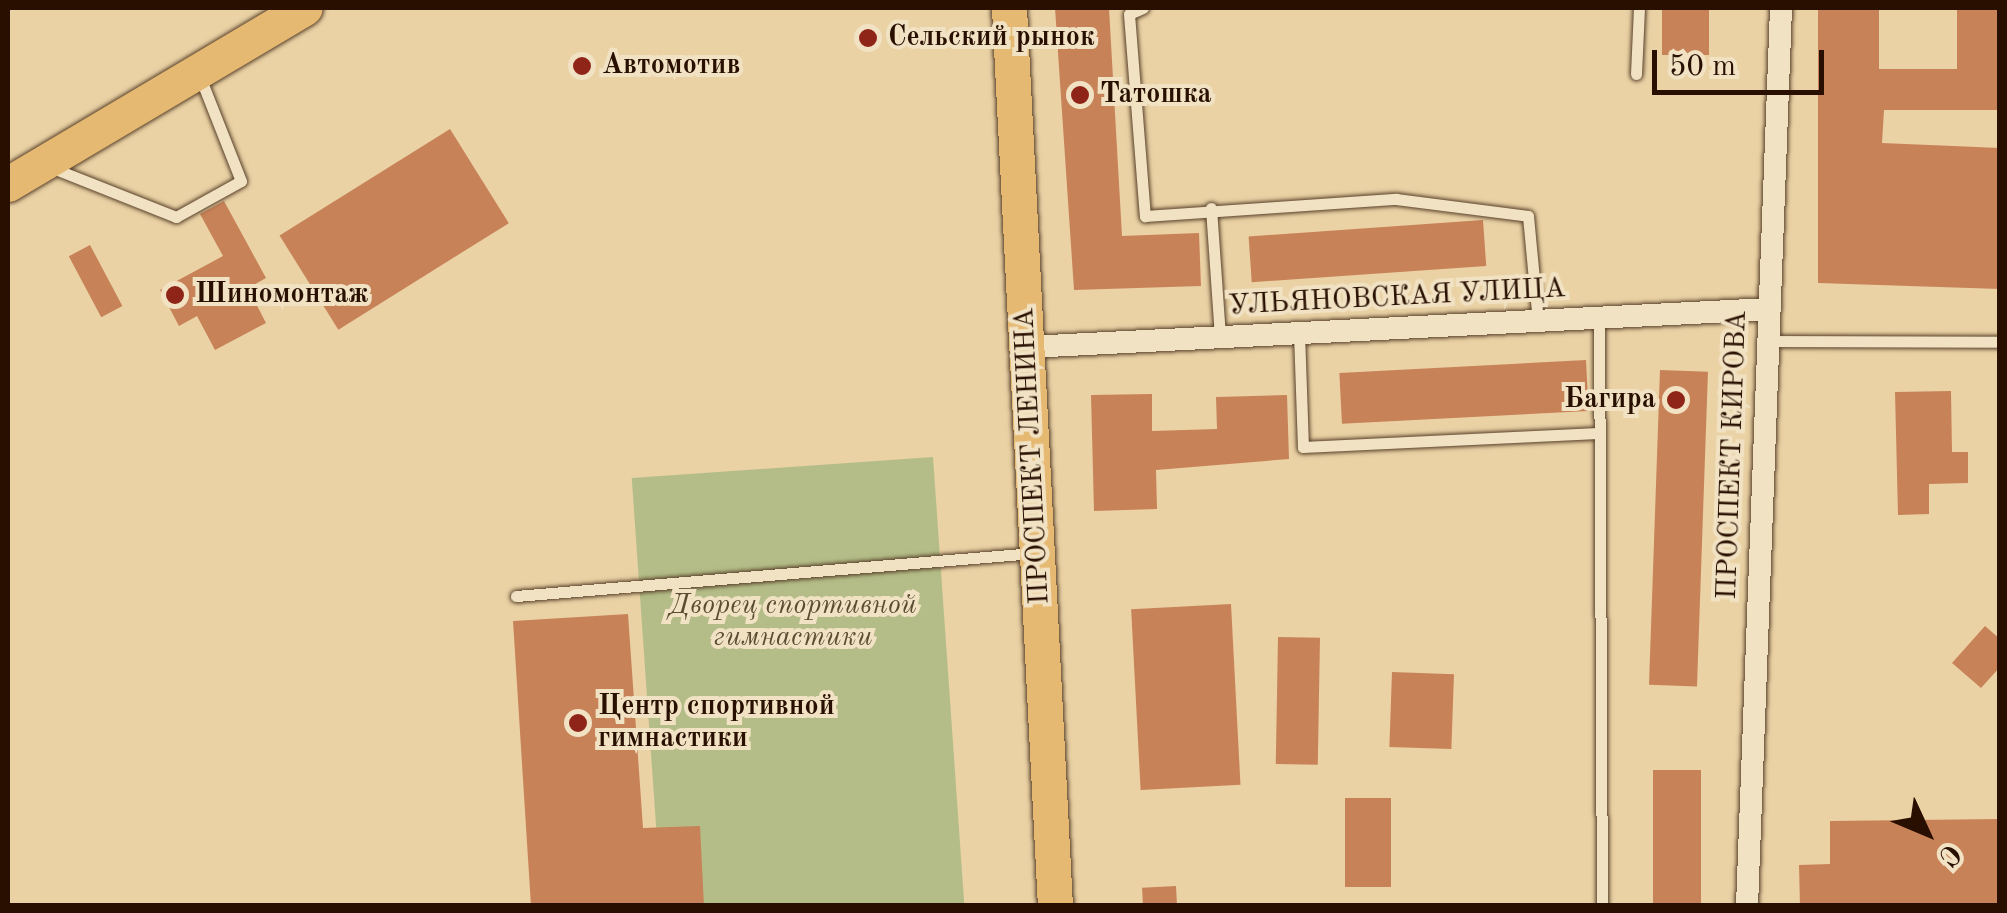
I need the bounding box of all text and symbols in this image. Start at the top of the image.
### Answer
place label: Сельский рынок [888,21,1095,55]
marker: Сельский рынок [857,27,879,49]
scale bar [1657,30,1830,92]
place label: Автомотив [602,49,740,83]
text: 50 m [1669,52,1736,82]
marker: Автомотив [571,55,593,77]
place label: Татошка [1100,78,1212,112]
marker: Татошка [1069,84,1091,106]
street label: УЛЬЯНОВСКАЯ УЛИЦА [1228,272,1566,324]
place label: Шиномонтаж [195,278,369,312]
marker: Шиномонтаж [164,284,186,306]
street label: ПРОСПЕКТ ЛЕНИНА [1008,307,1058,605]
street label: ПРОСПЕКТ КИРОВА [1711,310,1755,600]
place label: Багира [1564,383,1656,417]
marker: Багира [1665,389,1687,411]
park label: Дворец спортивной гимнастики [669,589,917,655]
place label: Центр спортивной гимнастики [598,690,835,756]
marker: Центр спортивной гимнастики [567,712,589,734]
north arrow [1877,783,1977,883]
text: С [1932,837,1965,870]

